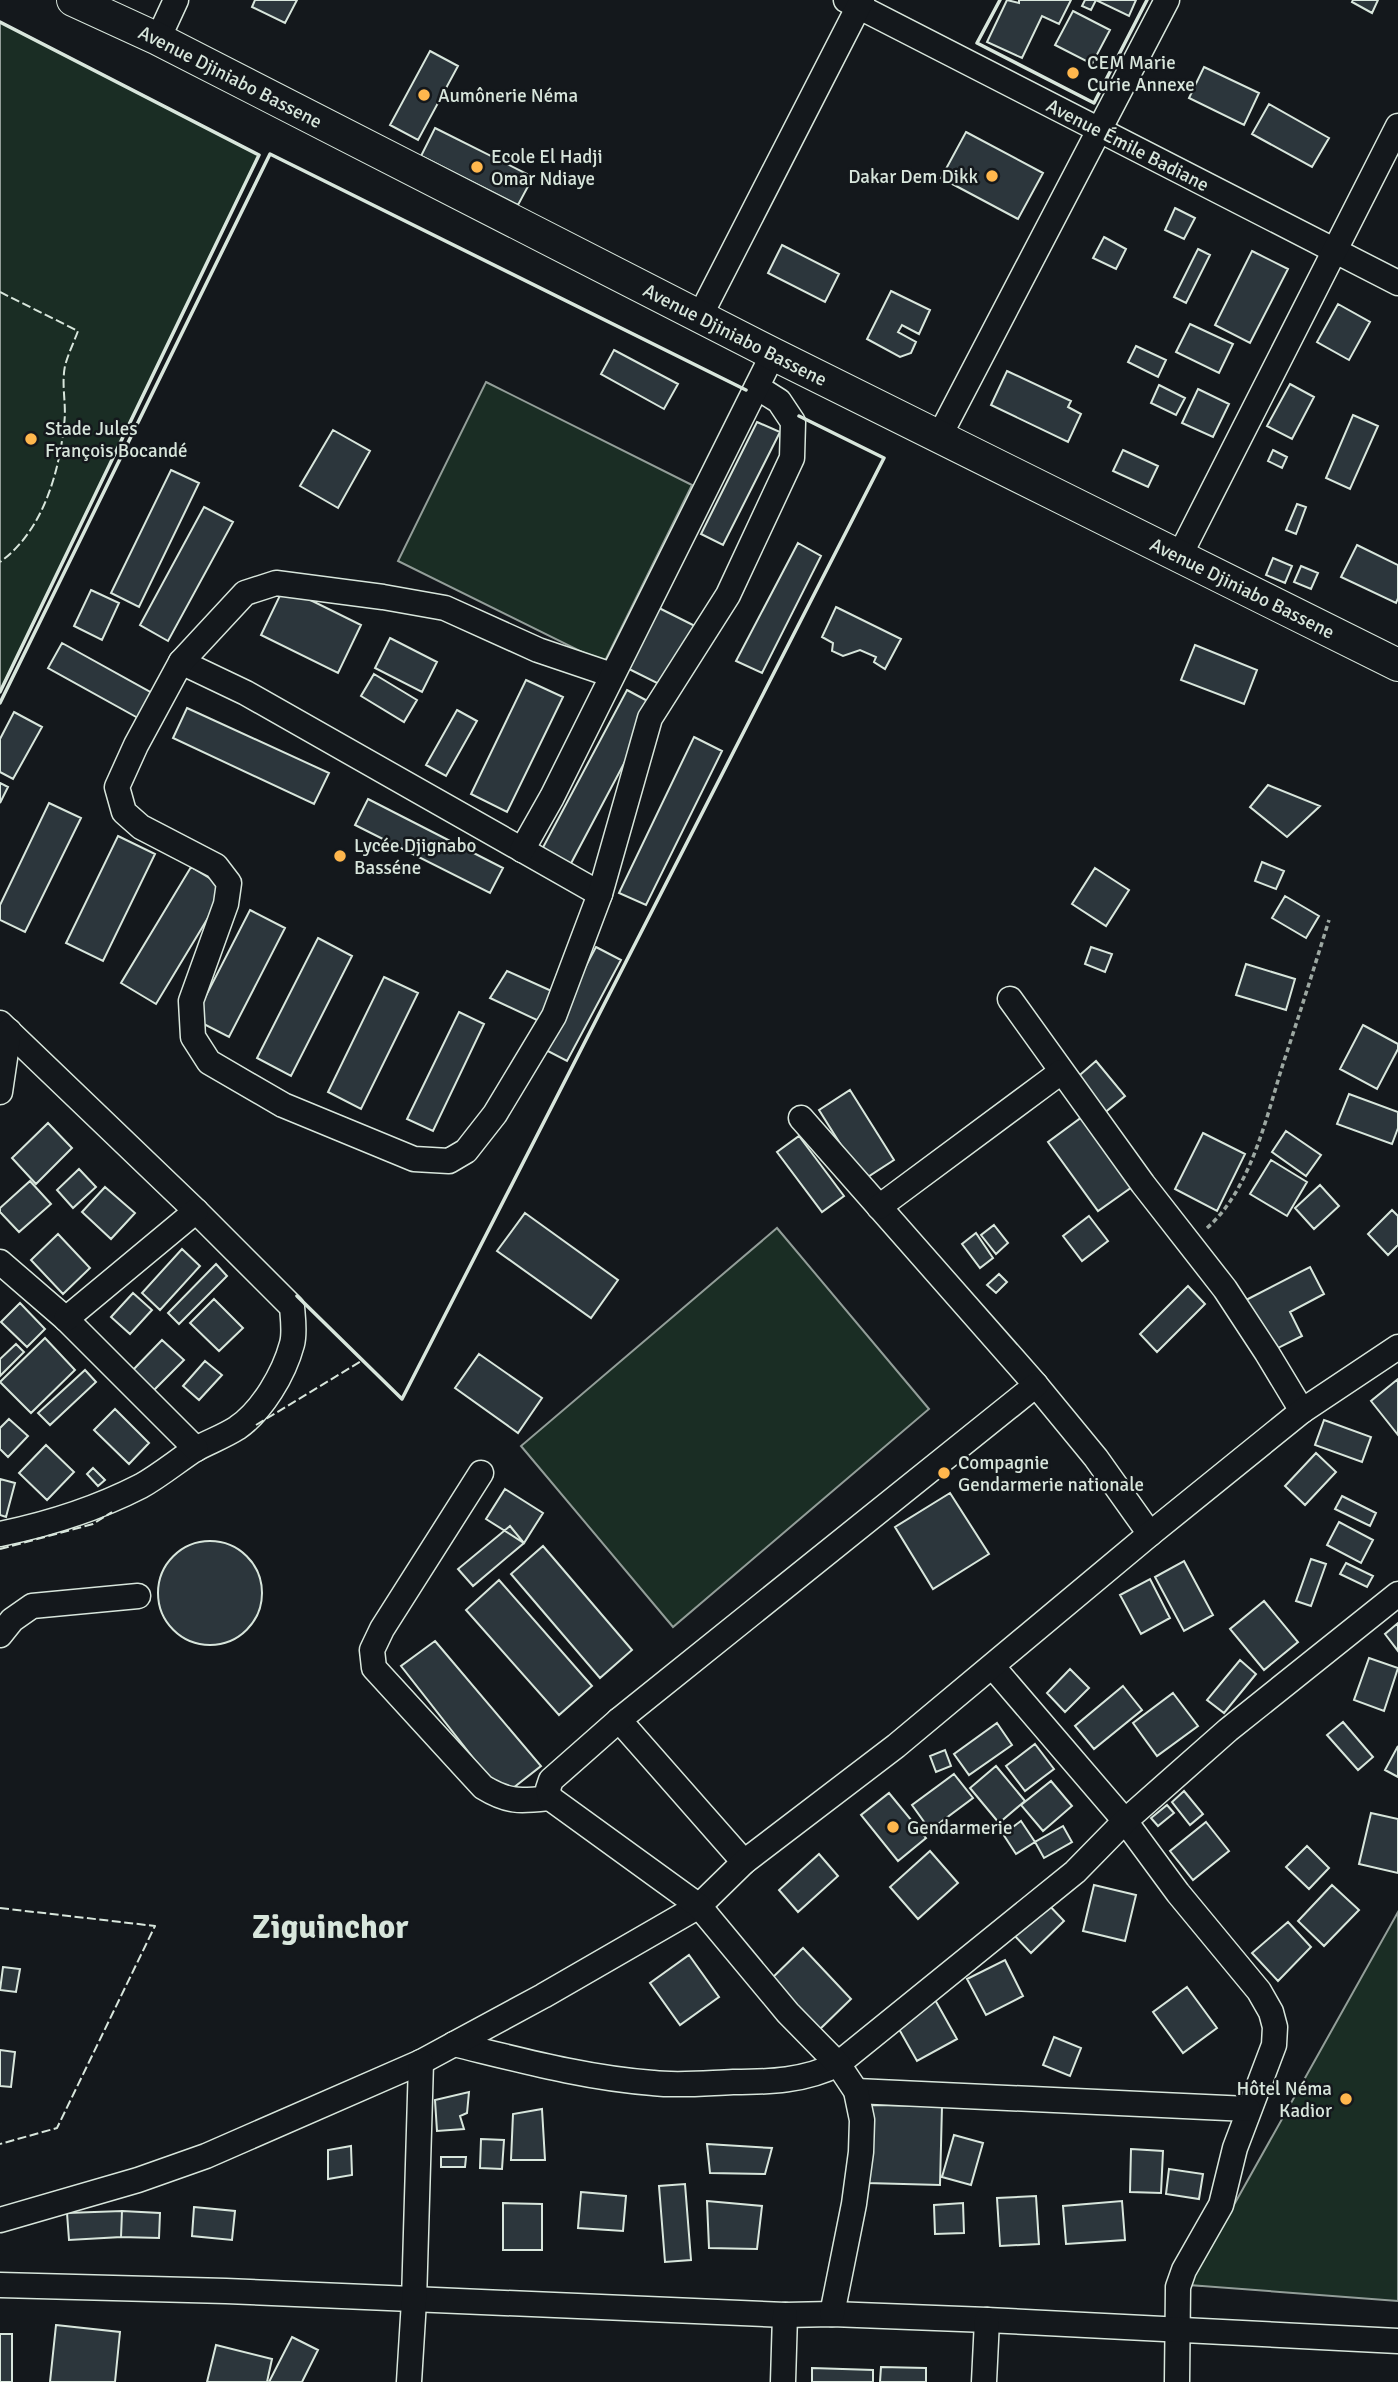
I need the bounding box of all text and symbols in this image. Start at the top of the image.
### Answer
street label: Avenue Djiniabo Bassene [134,21,326,134]
place label: CEM Marie Curie Annexe [1087,51,1195,97]
marker: CEM Marie Curie Annexe [1065,65,1081,81]
place label: Aumônerie Néma [438,84,578,108]
marker: Aumônerie Néma [416,87,432,103]
street label: Avenue Émile Badiane [1042,94,1213,197]
place label: Ecole El Hadji Omar Ndiaye [491,145,603,191]
marker: Ecole El Hadji Omar Ndiaye [469,159,485,175]
place label: Dakar Dem Dikk [848,165,978,189]
marker: Dakar Dem Dikk [984,168,1000,184]
street label: Avenue Djiniabo Bassene [639,279,831,392]
place label: Stade Jules François Bocandé [45,417,188,463]
marker: Stade Jules François Bocandé [23,431,39,447]
street label: Avenue Djiniabo Bassene [1146,533,1338,645]
place label: Lycée Djignabo Basséne [354,834,477,880]
marker: Lycée Djignabo Basséne [332,848,348,864]
place label: Compagnie Gendarmerie nationale [958,1451,1144,1497]
marker: Compagnie Gendarmerie nationale [936,1465,952,1481]
place label: Gendarmerie [907,1816,1012,1840]
marker: Gendarmerie [885,1819,901,1835]
district label: Ziguinchor [252,1907,409,1948]
place label: Hôtel Néma Kadior [1237,2077,1332,2123]
marker: Hôtel Néma Kadior [1338,2091,1354,2107]

